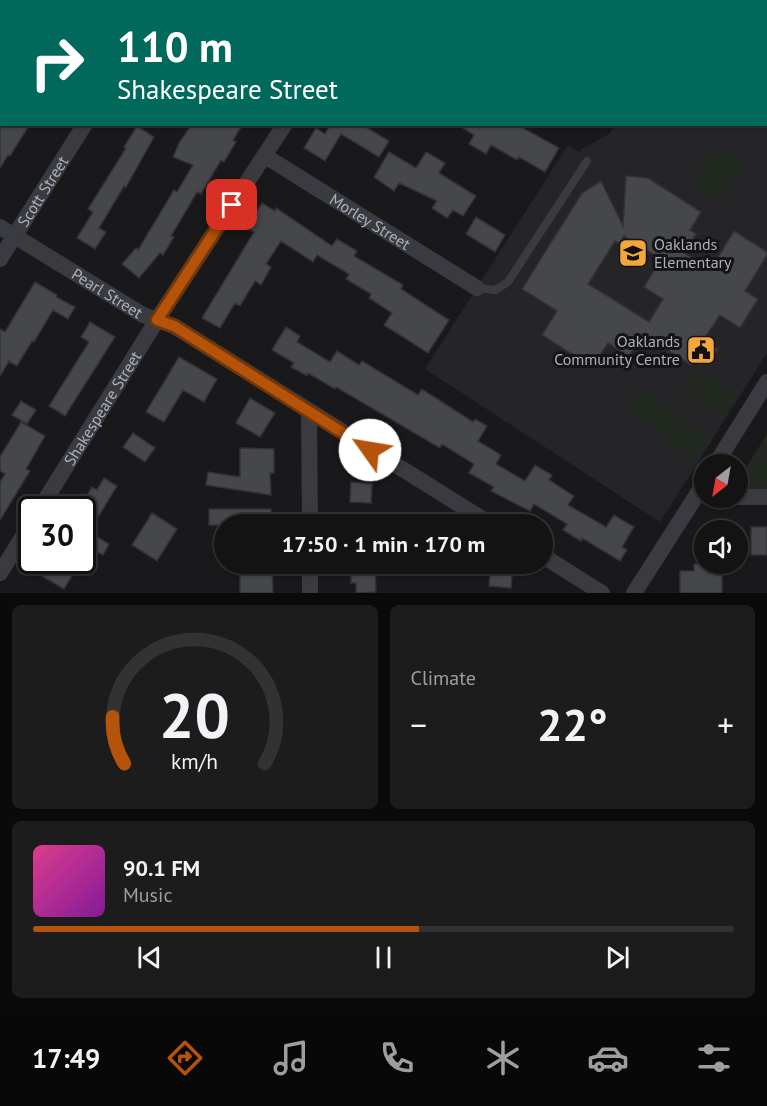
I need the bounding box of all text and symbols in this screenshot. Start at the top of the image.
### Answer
text: 110 m [117,19,233,74]
icon: right [18,24,96,102]
text: Shakespeare Street [117,72,338,106]
street label: Scott Street [13,152,73,230]
pin [206,179,257,230]
icon: arrive [215,188,248,221]
street label: Morley Street [326,189,415,254]
place label: Oaklands Elementary [654,234,732,272]
school or university icon: Oaklands Elementary [617,237,649,269]
street label: Pearl Street [68,264,147,323]
place label: Oaklands Community Centre [554,331,680,369]
public building icon: Oaklands Community Centre [685,334,717,366]
street label: Shakespeare Street [59,347,146,469]
position arrow [338,418,402,482]
north arrow [694,454,748,508]
map controls [694,454,748,574]
speed limit sign: 30 [18,496,96,574]
button: sound [694,520,748,574]
text: 17:50 · 1 min · 170 m [282,530,485,558]
text: Climate [411,665,476,691]
text: 20 [159,674,230,755]
text: 22° [537,695,608,753]
text: − [411,703,427,746]
text: + [717,703,734,746]
text: km/h [171,747,218,775]
text: 90.1 FM [123,854,200,882]
text: Music [123,882,172,908]
icon: previous [133,941,166,974]
icon: pause [367,941,400,974]
icon: next [601,941,634,974]
icon: directions [164,1037,206,1079]
icon: music [270,1037,312,1079]
icon: phone [376,1037,418,1079]
icon: climate [482,1037,524,1079]
icon: car [587,1037,629,1079]
icon: filters [693,1037,735,1079]
text: 17:49 [32,1041,100,1075]

